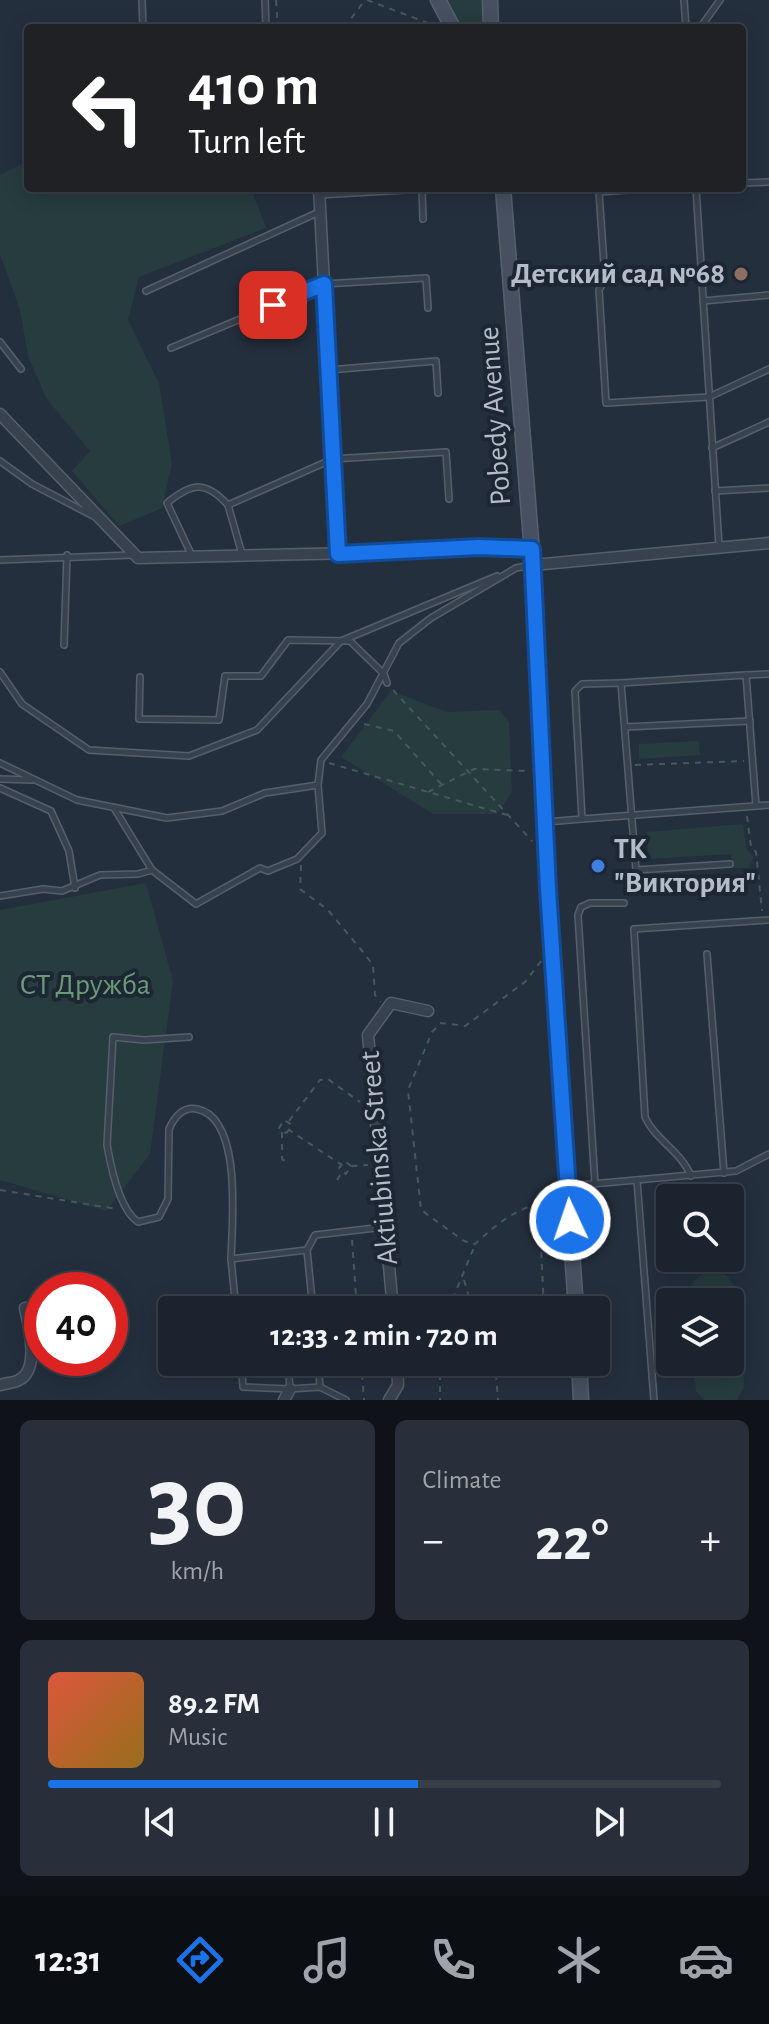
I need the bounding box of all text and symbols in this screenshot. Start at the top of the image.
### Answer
icon: left [56,56,160,160]
text: 410 m [188,59,319,115]
text: Turn left [188,124,305,160]
place label: Детский сад №68 [511,259,725,289]
marker: Детский сад №68 [732,265,750,283]
pin [239,271,307,339]
icon: arrive [251,283,295,327]
street label: Pobedy Avenue [474,326,516,506]
place label: ТК "Виктория" [614,834,756,898]
marker: ТК "Виктория" [589,857,607,875]
park label: СТ Дружба [19,970,151,1000]
street label: Aktiubinska Street [355,1049,403,1266]
position arrow [528,1178,612,1262]
map controls [656,1184,744,1376]
button: search [656,1184,744,1272]
speed limit sign: 40 [24,1272,128,1376]
button: layers [656,1288,744,1376]
text: 12:33 · 2 min · 720 m [270,1321,498,1351]
text: 30 [148,1452,247,1556]
text: Climate [423,1467,501,1493]
text: 22° [535,1511,609,1571]
text: − [423,1519,444,1563]
text: + [700,1519,721,1563]
text: km/h [170,1558,224,1584]
text: 89.2 FM [168,1689,260,1719]
text: Music [168,1724,227,1750]
icon: previous [138,1800,182,1844]
icon: pause [362,1800,406,1844]
icon: next [587,1800,631,1844]
icon: directions [172,1932,228,1988]
icon: music [299,1932,355,1988]
icon: phone [425,1932,481,1988]
icon: climate [551,1932,607,1988]
icon: car [678,1932,734,1988]
text: 12:31 [35,1942,102,1978]

